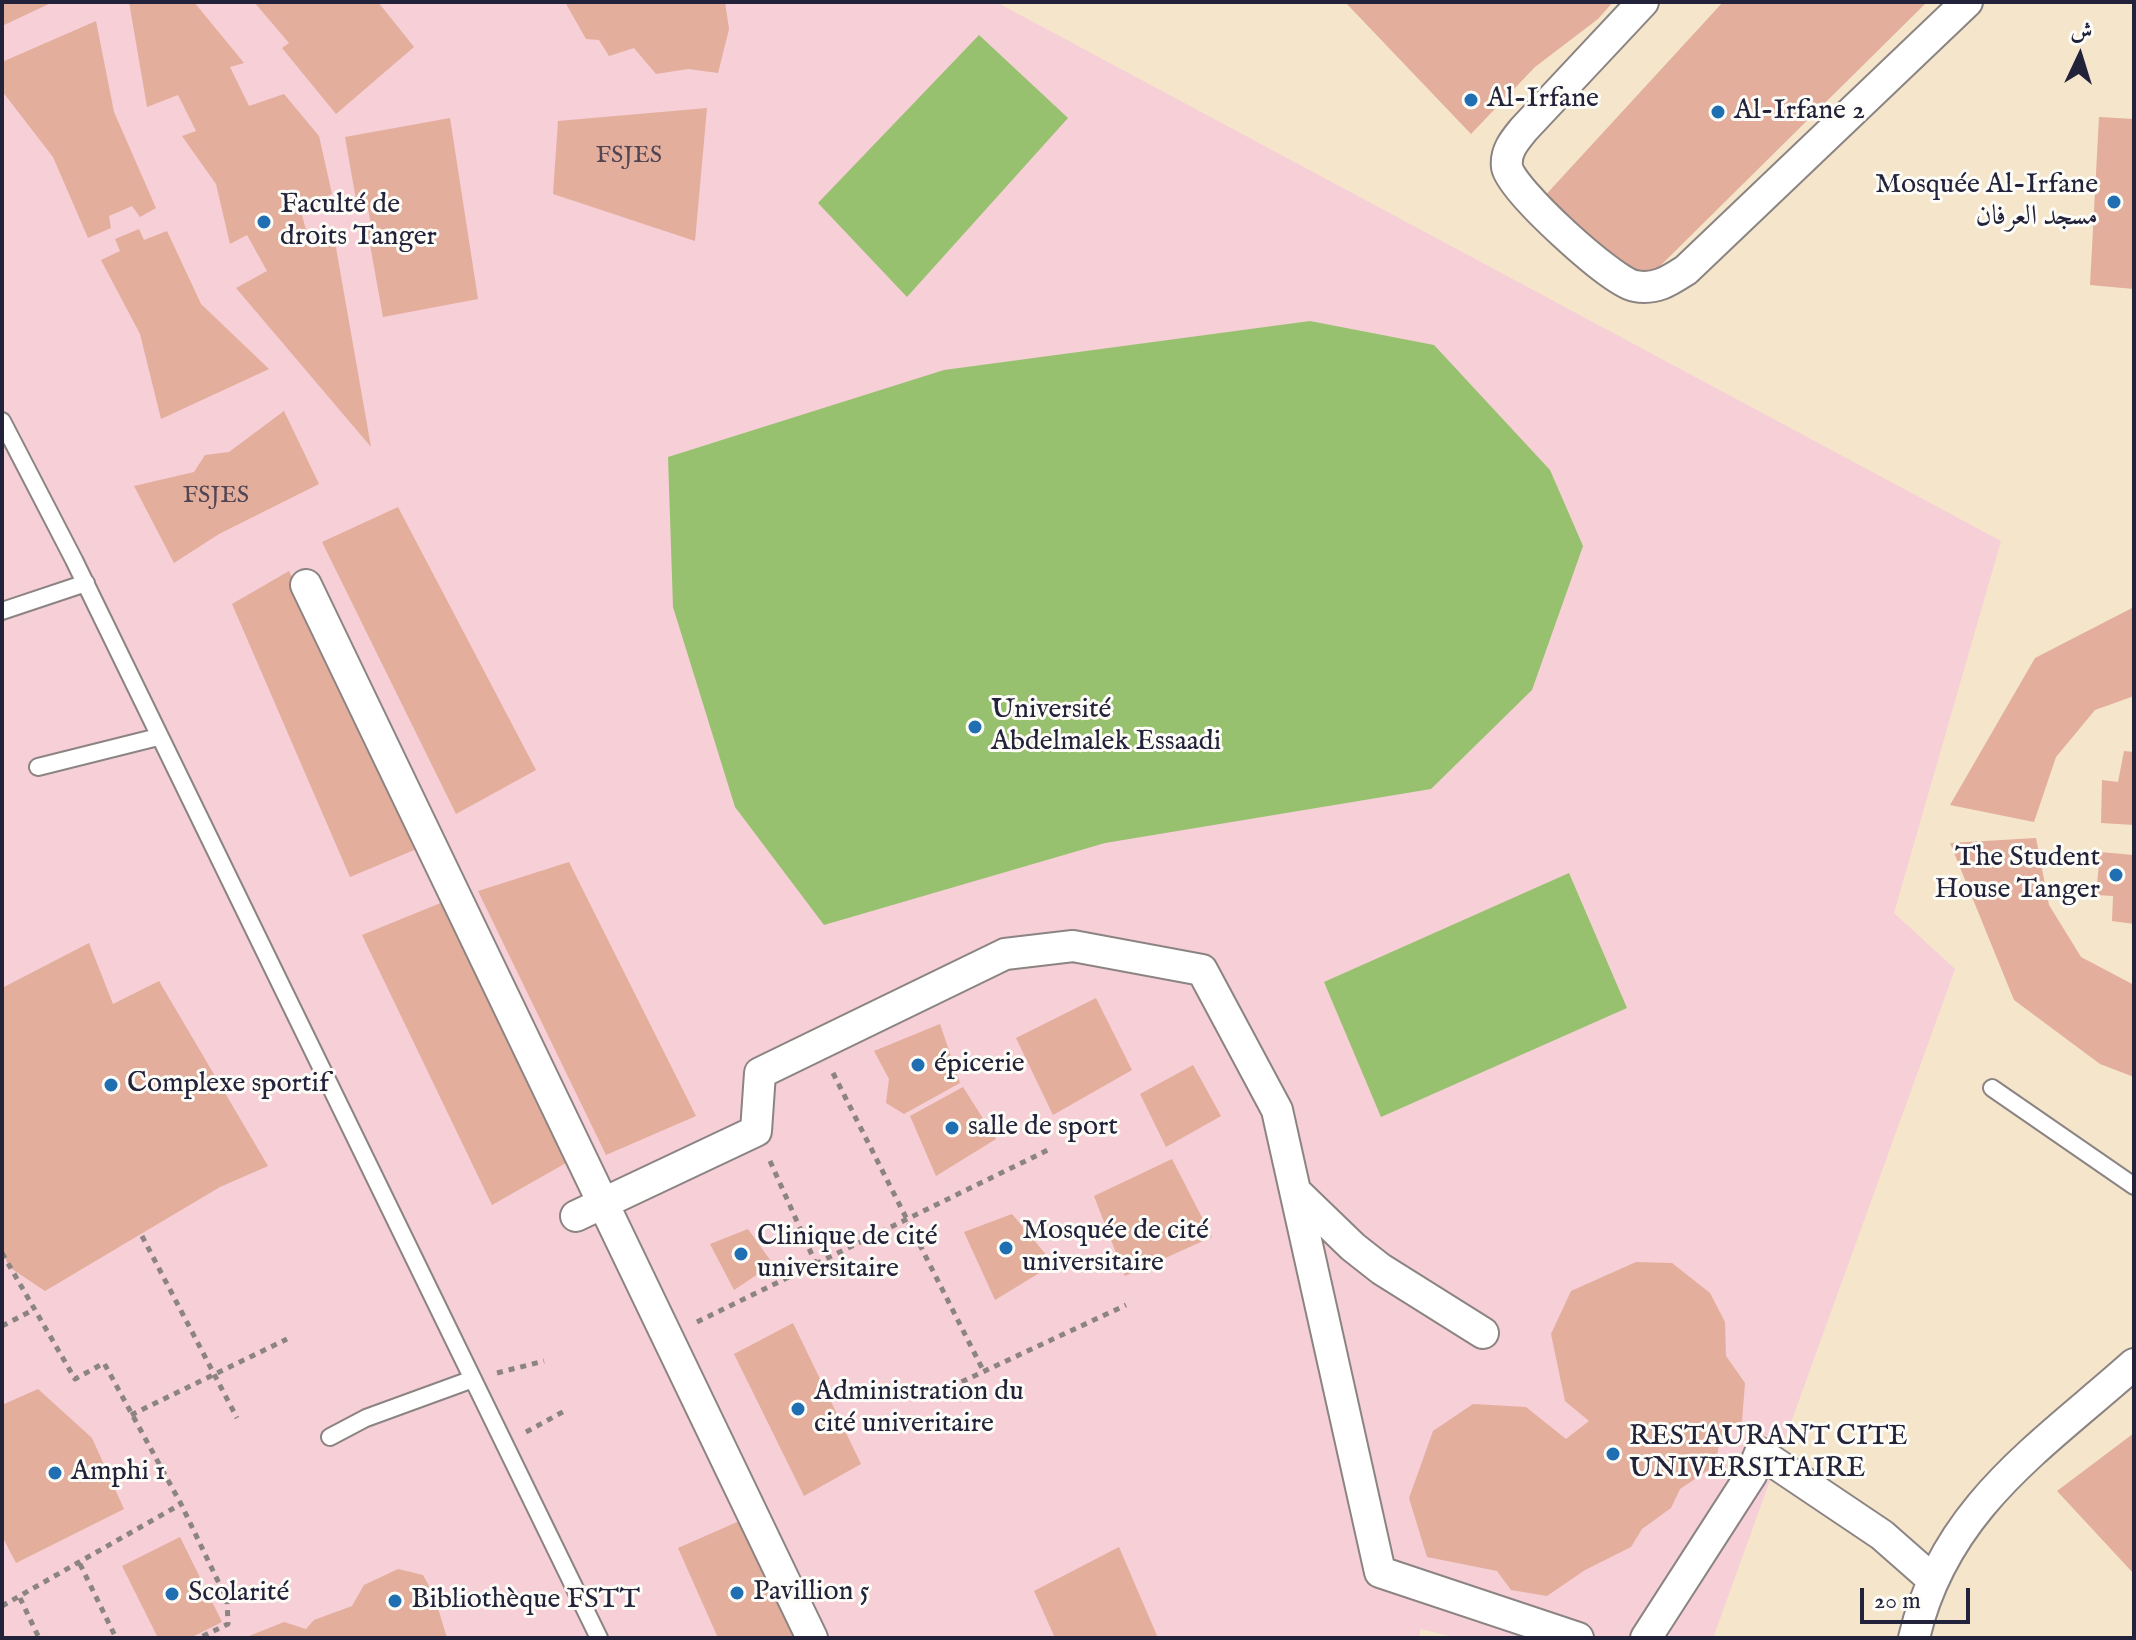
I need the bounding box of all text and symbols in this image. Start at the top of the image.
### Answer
north arrow [2040,16,2120,96]
text: ش [2070,17,2094,47]
place label: Al-Irfane [1487,83,1599,117]
marker: Al-Irfane [1462,91,1480,109]
place label: Al-Irfane 2 [1734,95,1865,129]
marker: Al-Irfane 2 [1709,103,1727,121]
house number: FSJES [596,143,662,171]
place label: Mosquée Al-Irfane مسجد العرفان [1875,169,2098,235]
place label: Faculté de droits Tanger [280,189,437,255]
marker: Mosquée Al-Irfane مسجد العرفان [2105,193,2123,211]
marker: Faculté de droits Tanger [255,213,273,231]
house number: FSJES [183,483,249,511]
place label: Université Abdelmalek Essaadi [991,694,1221,760]
marker: Université Abdelmalek Essaadi [966,718,984,736]
place label: The Student House Tanger [1934,842,2100,908]
marker: The Student House Tanger [2107,866,2125,884]
place label: épicerie [934,1048,1025,1082]
marker: épicerie [909,1056,927,1074]
place label: Complexe sportif [127,1068,329,1102]
marker: Complexe sportif [102,1076,120,1094]
place label: salle de sport [968,1111,1118,1145]
marker: salle de sport [943,1119,961,1137]
place label: Mosquée de cité universitaire [1022,1215,1209,1281]
place label: Clinique de cité universitaire [757,1221,938,1287]
marker: Mosquée de cité universitaire [997,1239,1015,1257]
marker: Clinique de cité universitaire [732,1245,750,1263]
place label: Administration du cité univeritaire [814,1376,1024,1442]
marker: Administration du cité univeritaire [789,1400,807,1418]
place label: RESTAURANT CITE UNIVERSITAIRE [1629,1421,1908,1487]
marker: RESTAURANT CITE UNIVERSITAIRE [1604,1445,1622,1463]
place label: Amphi 1 [71,1456,166,1490]
marker: Amphi 1 [46,1464,64,1482]
scale bar [1864,1572,1974,1622]
place label: Pavillion 5 [753,1576,870,1610]
place label: Scolarité [188,1577,289,1611]
place label: Bibliothèque FSTT [411,1584,640,1618]
marker: Pavillion 5 [728,1584,746,1602]
marker: Scolarité [163,1585,181,1603]
text: 20 m [1874,1586,1921,1617]
marker: Bibliothèque FSTT [386,1592,404,1610]

